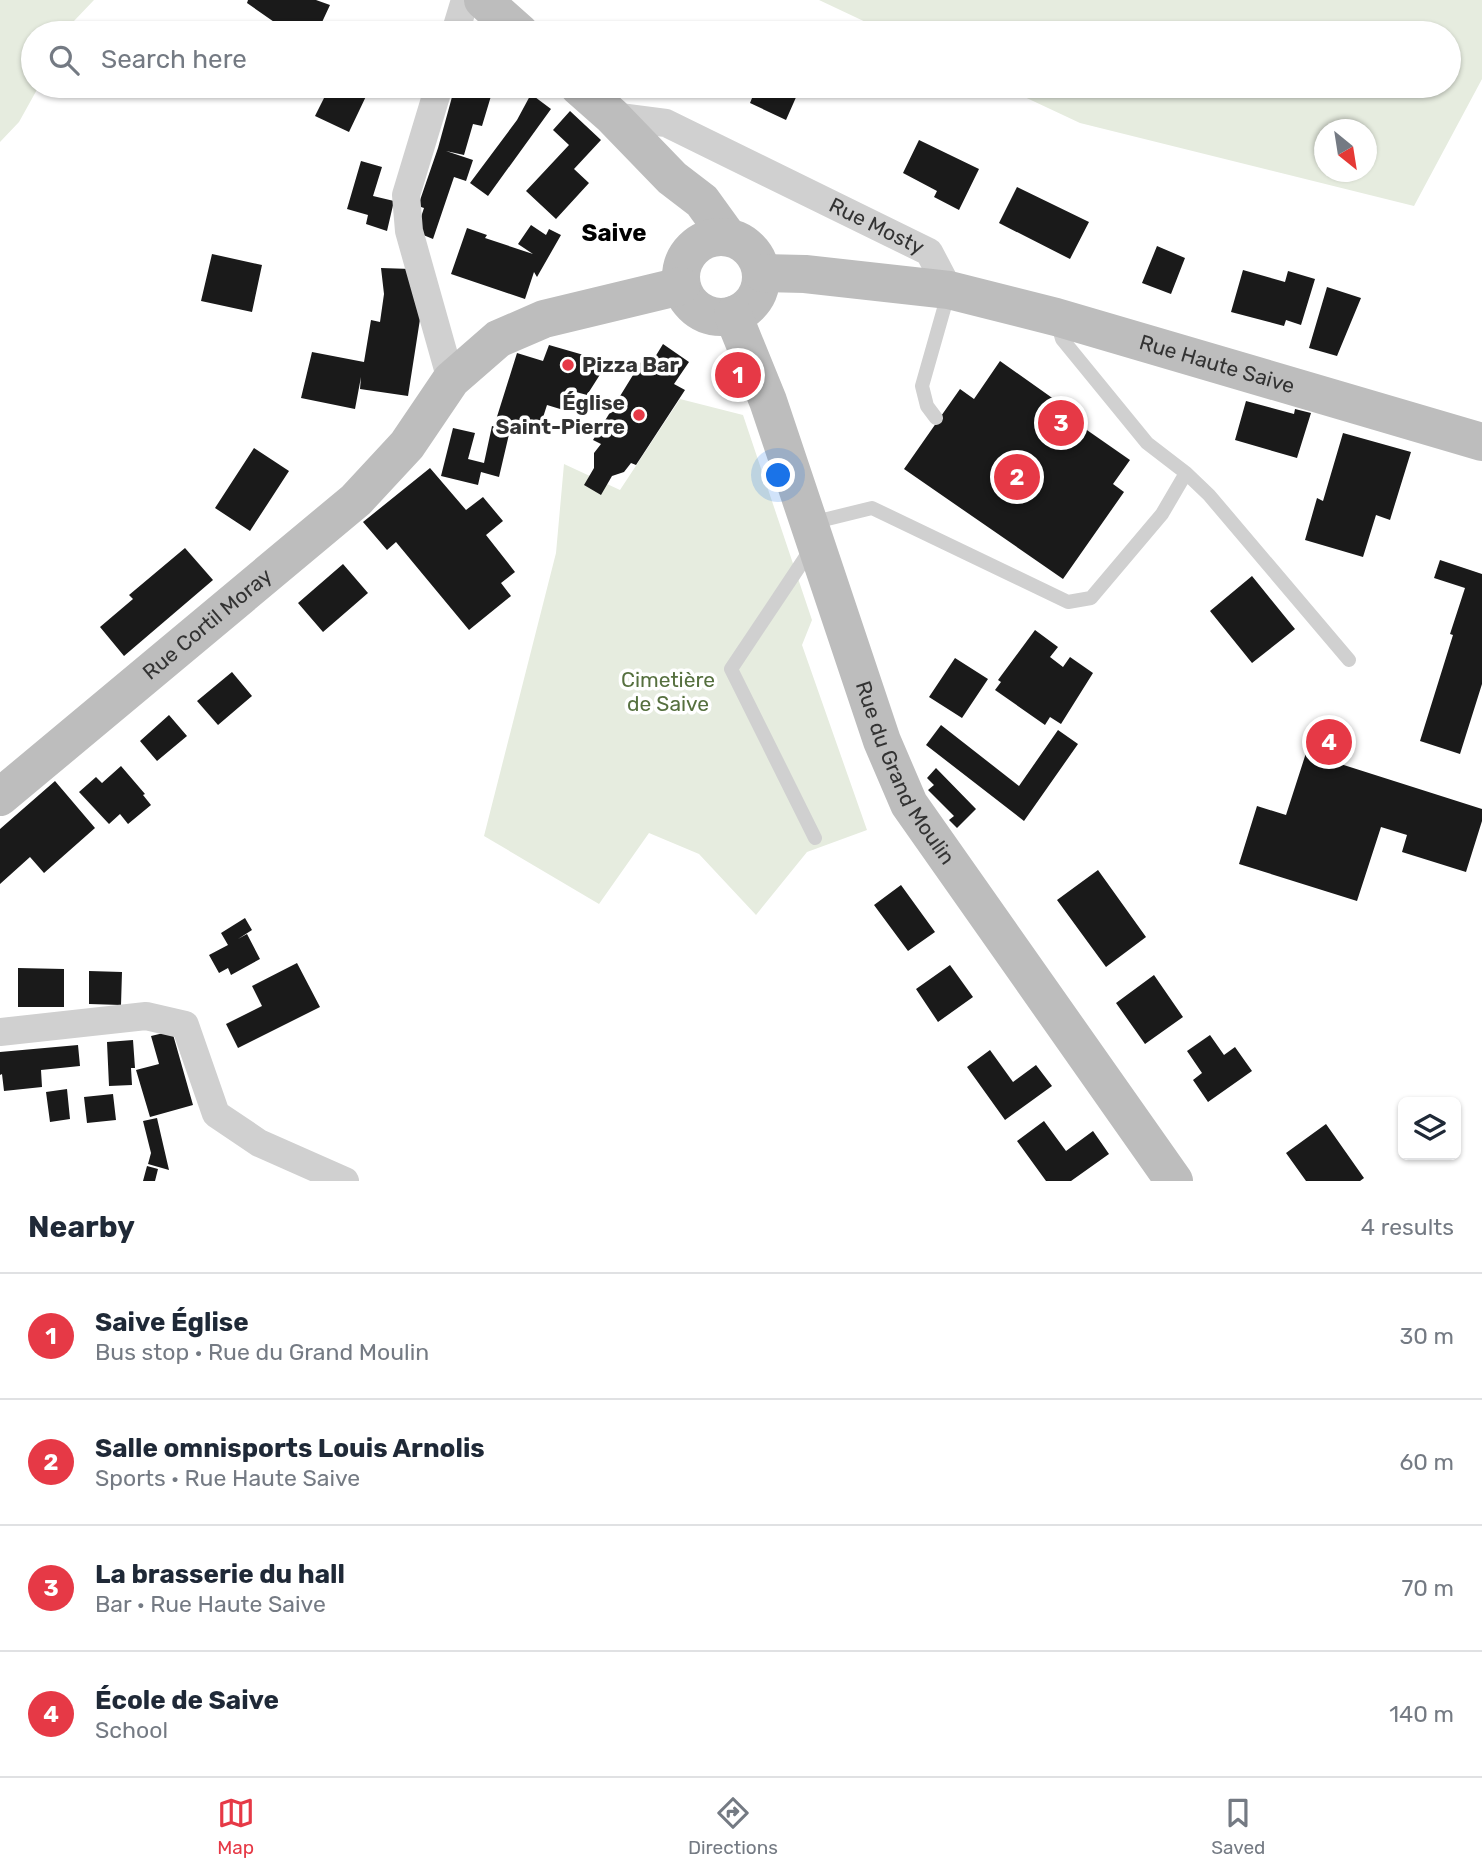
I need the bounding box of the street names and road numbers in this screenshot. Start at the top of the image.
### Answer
street label: Rue Mosty [825,192,929,260]
street label: Rue Haute Saive [1137,329,1298,398]
street label: Rue Cortil Moray [137,562,277,685]
street label: Rue du Grand Moulin [851,678,960,869]

